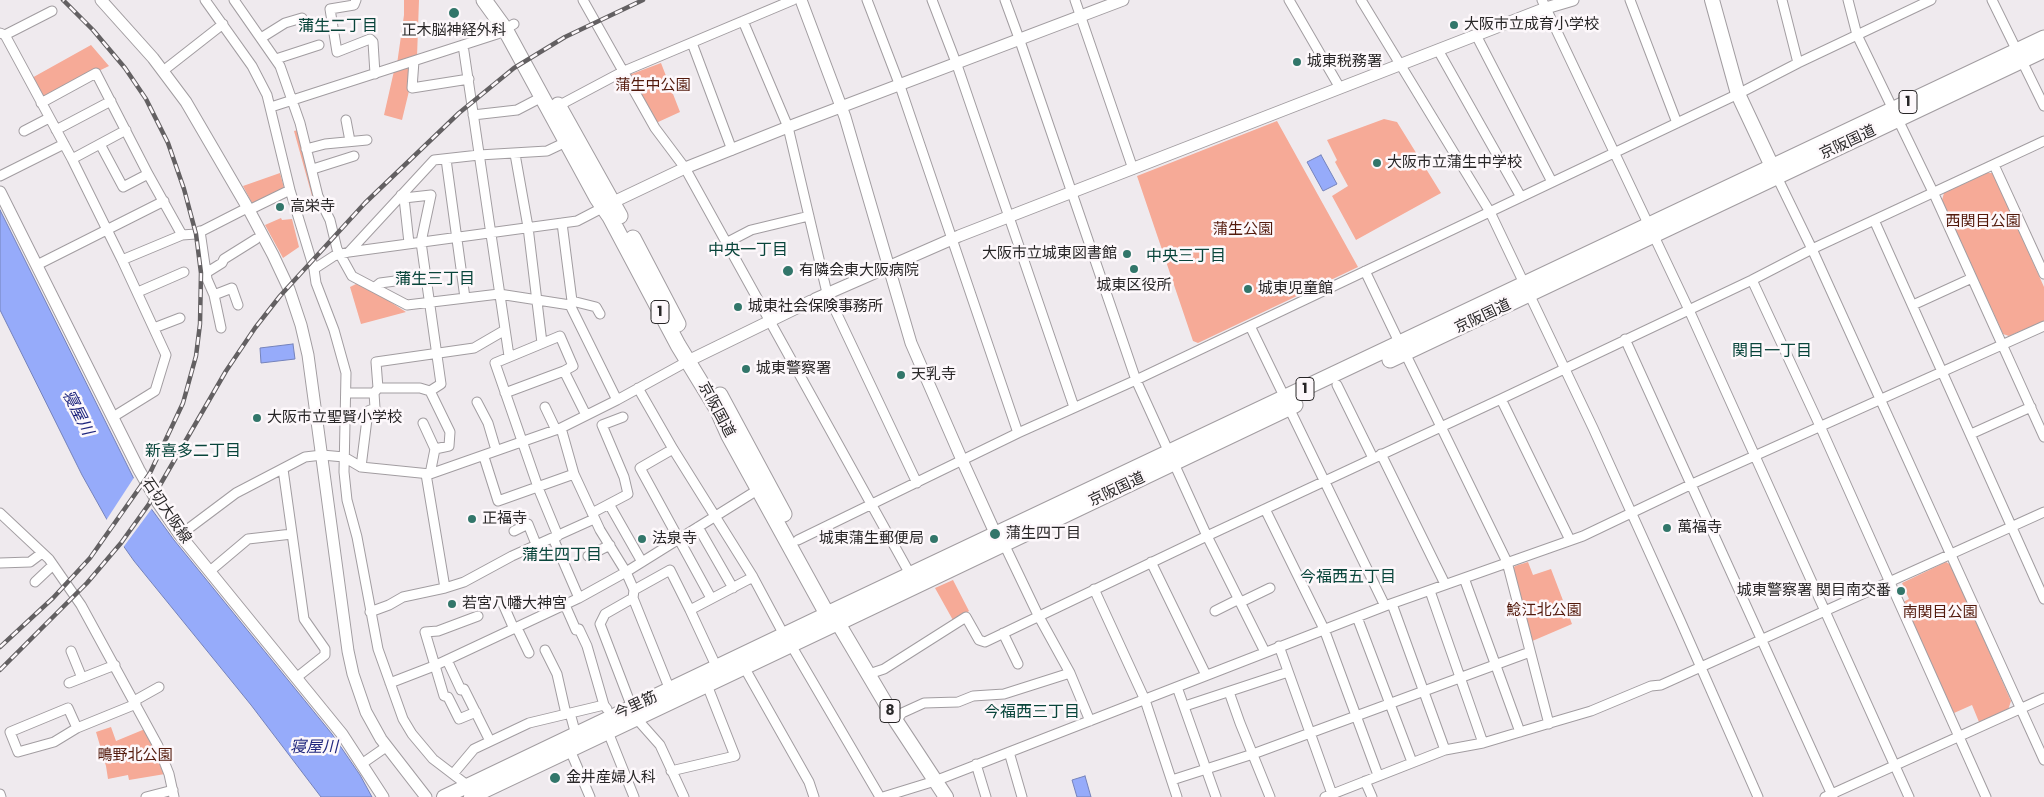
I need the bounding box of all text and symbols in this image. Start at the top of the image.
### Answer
marker: 正木脳神経外科 [447,6,461,20]
place label: 大阪市立成育小学校 [1464,16,1599,34]
district label: 蒲生二丁目 [298,17,378,37]
marker: 大阪市立成育小学校 [1448,19,1460,31]
place label: 正木脳神経外科 [402,22,506,40]
place label: 城東税務署 [1307,53,1382,71]
marker: 城東税務署 [1291,56,1303,68]
park label: 蒲生中公園 [616,77,690,95]
road number: 1 [1899,90,1917,114]
street label: 京阪国道 [1817,122,1879,164]
place label: 大阪市立蒲生中学校 [1387,154,1522,172]
marker: 大阪市立蒲生中学校 [1371,157,1383,169]
place label: 高栄寺 [290,198,335,216]
marker: 高栄寺 [274,201,286,213]
park label: 西関目公園 [1946,213,2020,231]
park label: 蒲生公園 [1213,221,1273,239]
district label: 中央一丁目 [708,241,788,261]
place label: 大阪市立城東図書館 [982,245,1117,263]
district label: 中央三丁目 [1146,247,1226,267]
marker: 大阪市立城東図書館 [1121,248,1133,260]
place label: 有隣会東大阪病院 [799,262,919,280]
marker: 城東区役所 [1128,263,1140,275]
marker: 有隣会東大阪病院 [781,264,795,278]
district label: 蒲生三丁目 [395,270,475,290]
place label: 城東区役所 [1097,277,1171,295]
place label: 城東児童館 [1258,280,1333,298]
marker: 城東児童館 [1242,283,1254,295]
street label: 京阪国道 [1452,296,1514,338]
place label: 城東社会保険事務所 [748,298,883,316]
road number: 1 [651,300,669,324]
marker: 城東社会保険事務所 [732,301,744,313]
district label: 関目一丁目 [1732,342,1812,362]
place label: 城東警察署 [756,360,831,378]
marker: 城東警察署 [740,363,752,375]
place label: 天乳寺 [911,366,956,384]
marker: 天乳寺 [895,369,907,381]
road number: 1 [1296,378,1314,400]
street label: 京阪国道 [694,379,738,441]
water label: 寝屋川 [58,387,96,439]
place label: 大阪市立聖賢小学校 [267,409,402,427]
marker: 大阪市立聖賢小学校 [251,412,263,424]
district label: 新喜多二丁目 [145,442,241,462]
street label: 京阪国道 [1086,469,1148,511]
street label: 石切大阪線 [138,475,194,547]
place label: 正福寺 [482,510,527,528]
marker: 正福寺 [466,513,478,525]
place label: 萬福寺 [1677,519,1722,537]
marker: 萬福寺 [1661,522,1673,534]
place label: 蒲生四丁目 [1006,525,1081,543]
marker: 蒲生四丁目 [988,527,1002,541]
place label: 法泉寺 [652,530,697,548]
place label: 城東蒲生郵便局 [819,530,924,548]
marker: 法泉寺 [636,533,648,545]
marker: 城東蒲生郵便局 [928,533,940,545]
district label: 蒲生四丁目 [522,546,602,566]
district label: 今福西五丁目 [1300,568,1396,588]
place label: 城東警察署 関目南交番 [1737,582,1891,600]
marker: 城東警察署 関目南交番 [1895,585,1907,597]
place label: 若宮八幡大神宮 [462,595,567,613]
marker: 若宮八幡大神宮 [446,598,458,610]
park label: 鯰江北公園 [1507,602,1581,620]
park label: 南関目公園 [1903,604,1977,622]
street label: 今里筋 [612,688,660,724]
road number: 8 [880,699,900,722]
district label: 今福西三丁目 [984,703,1080,723]
water label: 寝屋川 [290,738,338,758]
park label: 鴫野北公園 [98,747,172,765]
place label: 金井産婦人科 [566,769,656,787]
marker: 金井産婦人科 [548,771,562,785]

